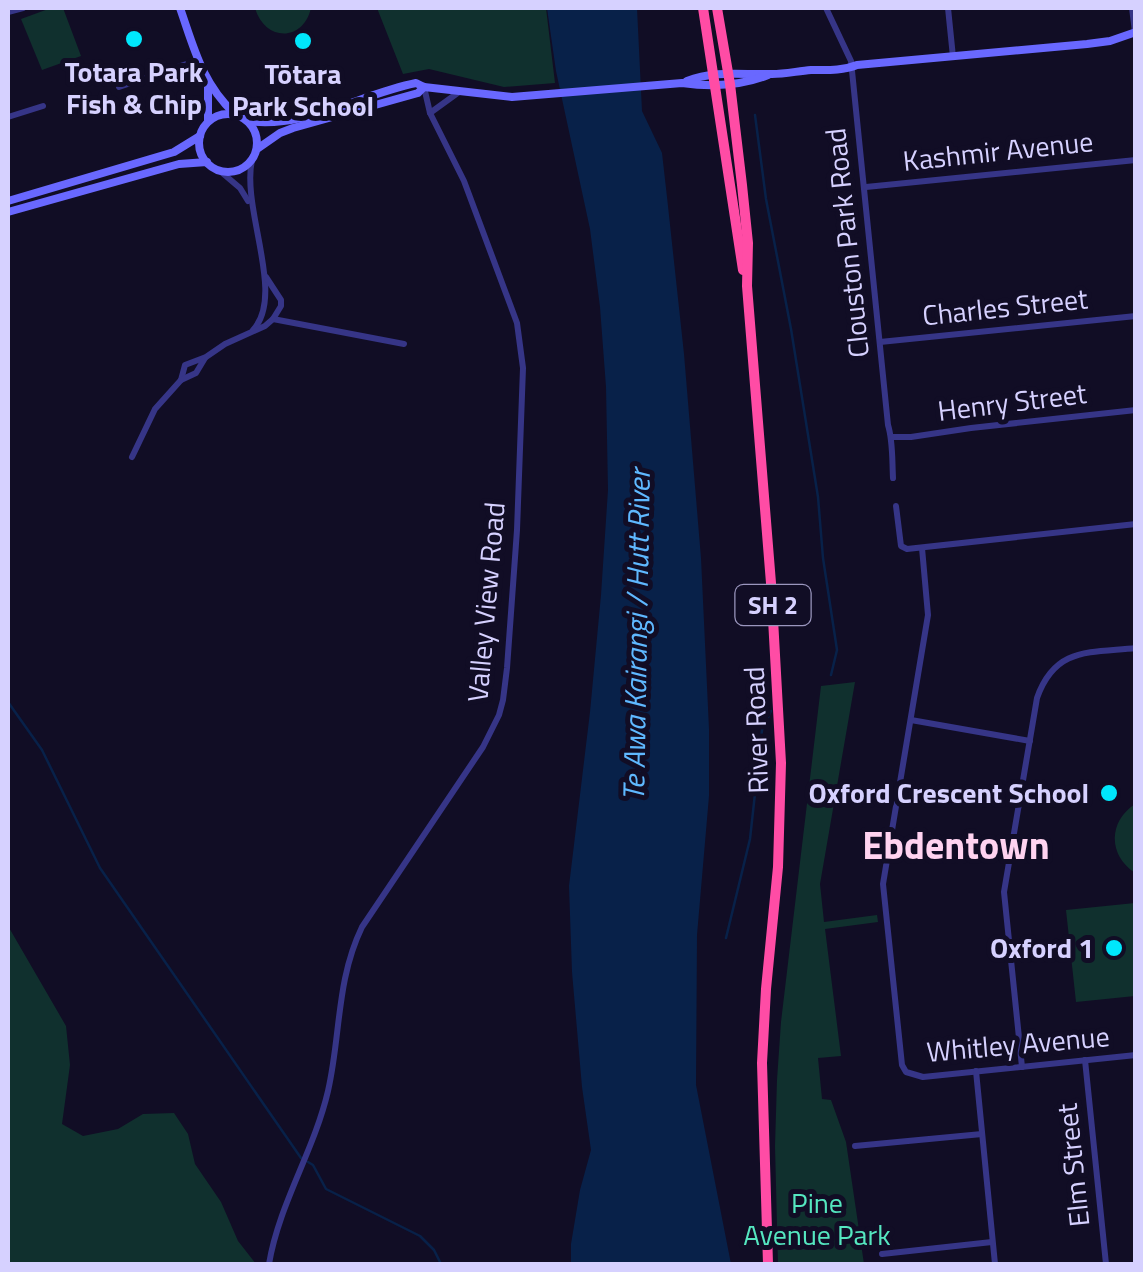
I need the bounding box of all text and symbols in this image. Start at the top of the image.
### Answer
marker: Totara Park Fish & Chip [123,28,145,50]
marker: Tōtara Park School [292,30,314,52]
place label: Totara Park Fish & Chip [65,50,204,125]
place label: Tōtara Park School [232,52,374,127]
street label: Kashmir Avenue [901,119,1095,182]
street label: Clouston Park Road [813,126,880,360]
street label: Charles Street [920,276,1090,337]
street label: Henry Street [935,371,1089,432]
water label: Te Awa Kairangi / Hutt River [610,465,662,801]
street label: Valley View Road [455,500,516,704]
road number: SH 2 [736,585,810,625]
street label: River Road [732,666,779,794]
place label: Oxford Crescent School [809,771,1089,814]
marker: Oxford Crescent School [1098,782,1120,804]
district label: Ebdentown [862,816,1050,874]
place label: Oxford 1 [990,926,1094,969]
marker: Oxford 1 [1103,937,1125,959]
street label: Whitley Avenue [925,1014,1111,1073]
street label: Elm Street [1045,1101,1100,1229]
park label: Pine Avenue Park [743,1181,891,1256]

